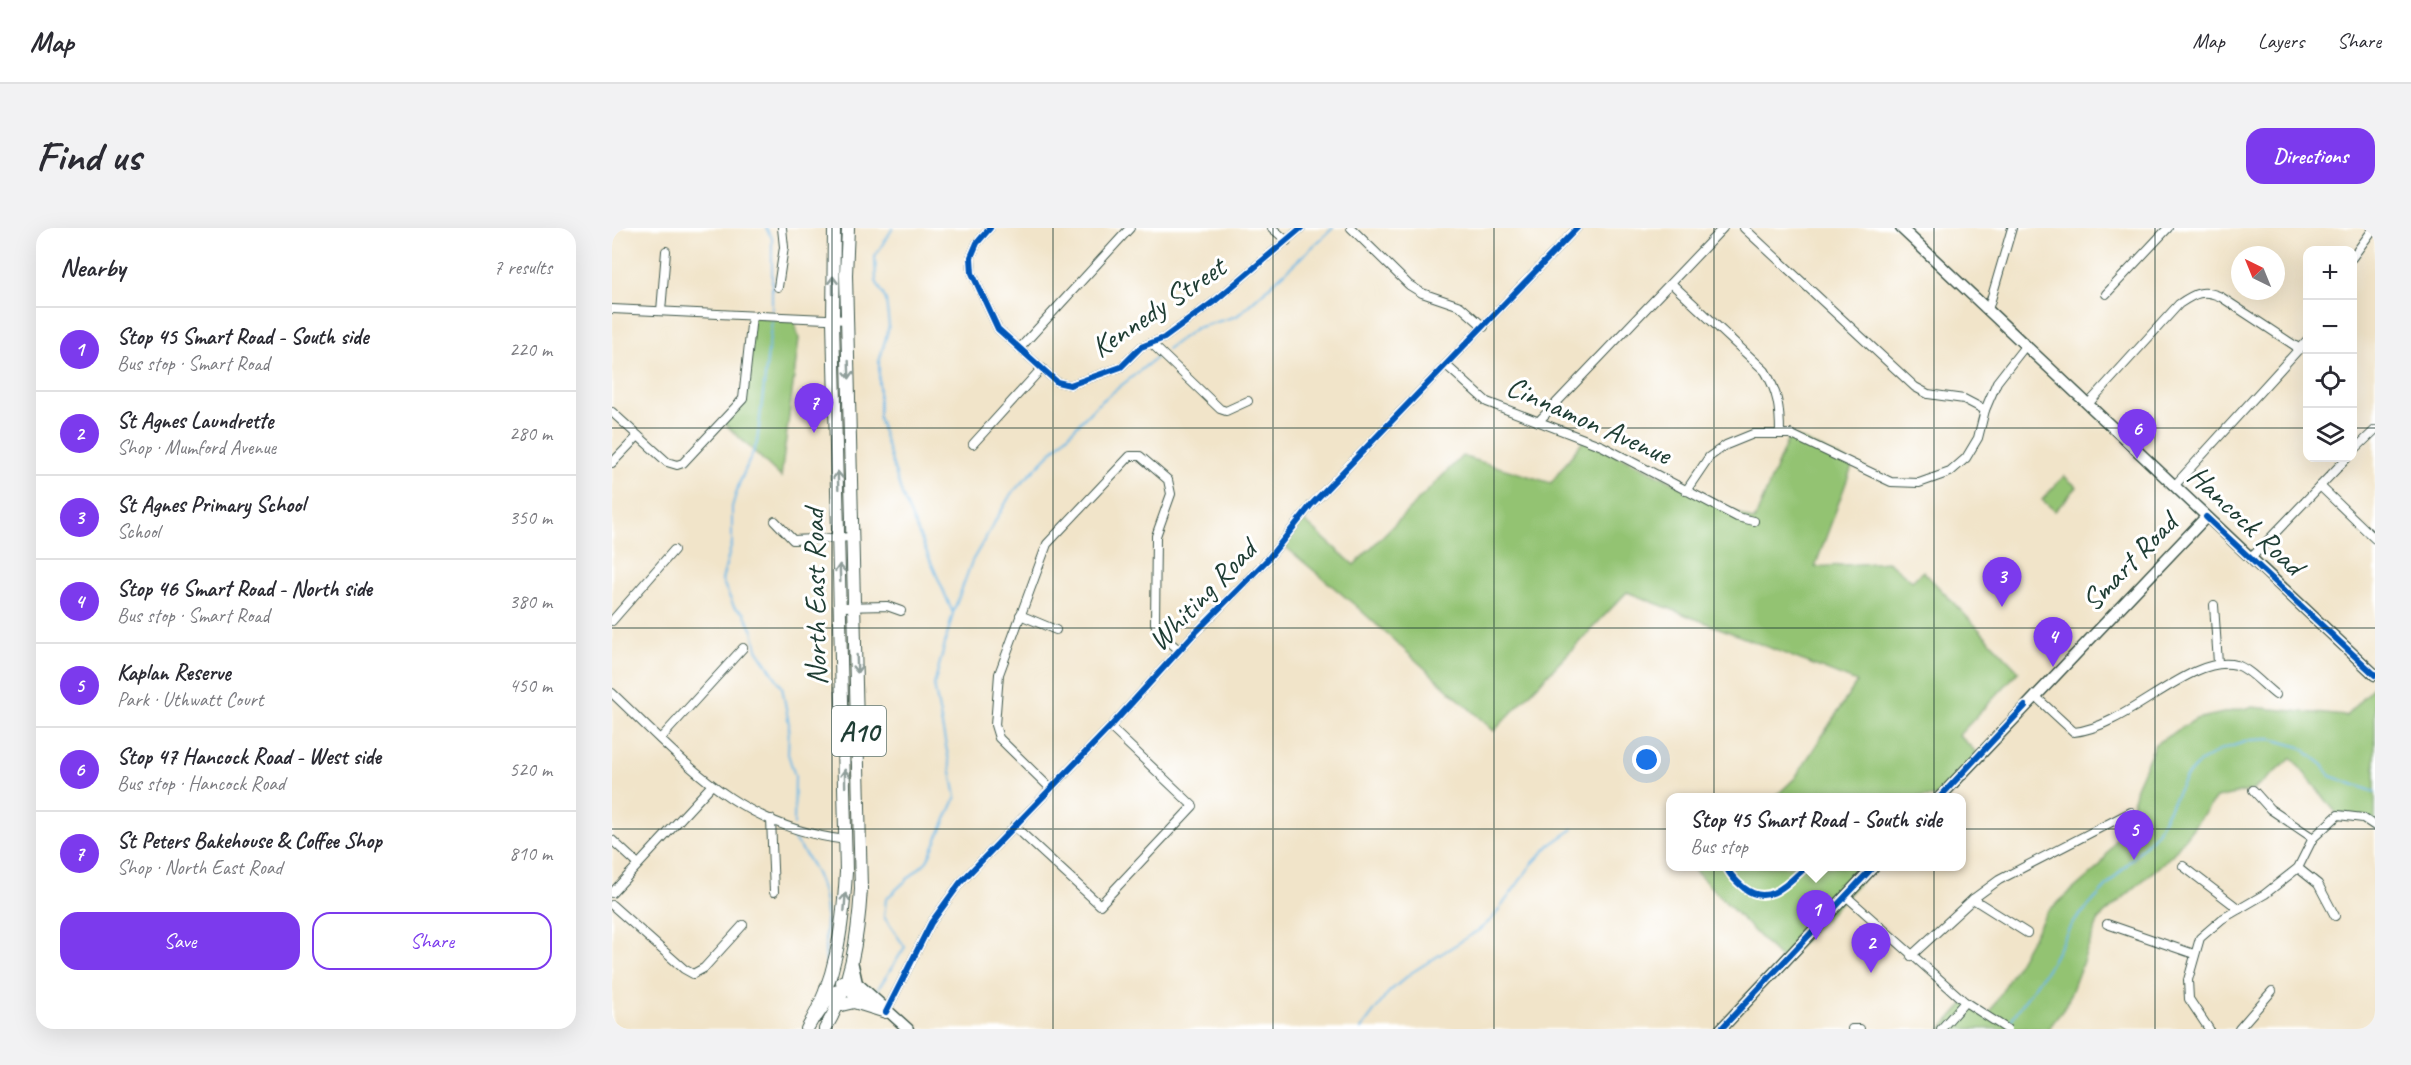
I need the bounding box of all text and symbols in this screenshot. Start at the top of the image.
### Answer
text: Map [30,24,73,59]
text: Map [2192,28,2225,54]
text: Layers [2258,28,2304,54]
text: Share [2337,28,2381,54]
button: Directions [2246,128,2375,184]
text: Find us [36,130,141,183]
street label: Kennedy Street [1083,246,1235,366]
north arrow [2231,246,2285,300]
map controls [2303,246,2357,462]
button: + [2303,246,2357,300]
text: Nearby [60,251,125,284]
text: 7 results [493,255,552,280]
one-way arrow [827,276,839,296]
button: − [2303,300,2357,354]
text: Stop 45 Smart Road - South side [117,323,368,351]
text: 1 [75,337,84,362]
text: 220 m [509,337,552,362]
text: Bus stop · Smart Road [117,351,269,376]
button: locate [2303,354,2357,408]
one-way arrow [844,360,855,380]
street label: Cinnamon Avenue [1501,367,1679,474]
pin: 7 [794,384,834,433]
text: St Agnes Laundrette [117,407,273,435]
button: layers [2303,408,2357,462]
pin: 6 [2118,410,2156,459]
text: 2 [75,421,84,446]
text: 280 m [509,421,552,446]
text: Shop · Mumford Avenue [117,435,276,460]
street label: Hancock Road [2180,457,2315,586]
one-way arrow [832,471,843,491]
text: St Agnes Primary School [117,491,305,519]
street label: Smart Road [2073,502,2188,619]
street label: North East Road [794,504,836,686]
text: 3 [75,505,84,530]
text: 350 m [509,505,552,530]
text: School [117,519,160,544]
street label: Whiting Road [1140,528,1267,659]
pin: 3 [1982,558,2022,607]
one-way arrow [834,563,846,583]
text: Stop 46 Smart Road - North side [117,575,372,603]
text: 4 [75,589,84,614]
text: 380 m [509,589,552,614]
text: Bus stop · Smart Road [117,603,269,628]
pin: 4 [2034,618,2072,667]
one-way arrow [851,653,862,673]
text: Kaplan Reserve [117,659,230,687]
text: 5 [75,673,84,698]
text: 450 m [509,673,552,698]
text: Park · Uthwatt Court [117,687,263,712]
road number: A10 [832,706,886,756]
text: Stop 47 Hancock Road - West side [117,743,381,771]
your location [1632,745,1661,774]
text: 6 [75,757,84,782]
text: 520 m [509,757,552,782]
one-way arrow [839,769,850,789]
text: Bus stop · Hancock Road [117,771,285,796]
popup [1666,793,1966,871]
text: Stop 45 Smart Road - South side [1690,806,1942,834]
pin: 5 [2114,810,2153,860]
text: St Peters Bakehouse & Coffee Shop [117,827,382,855]
text: Bus stop [1690,834,1748,859]
text: 7 [75,841,84,866]
text: 810 m [509,841,552,866]
text: Shop · North East Road [117,855,282,880]
pin: 1 [1796,890,1836,940]
one-way arrow [839,892,850,912]
button: Save [60,912,300,970]
button: Share [312,912,552,970]
pin: 2 [1852,924,1890,973]

